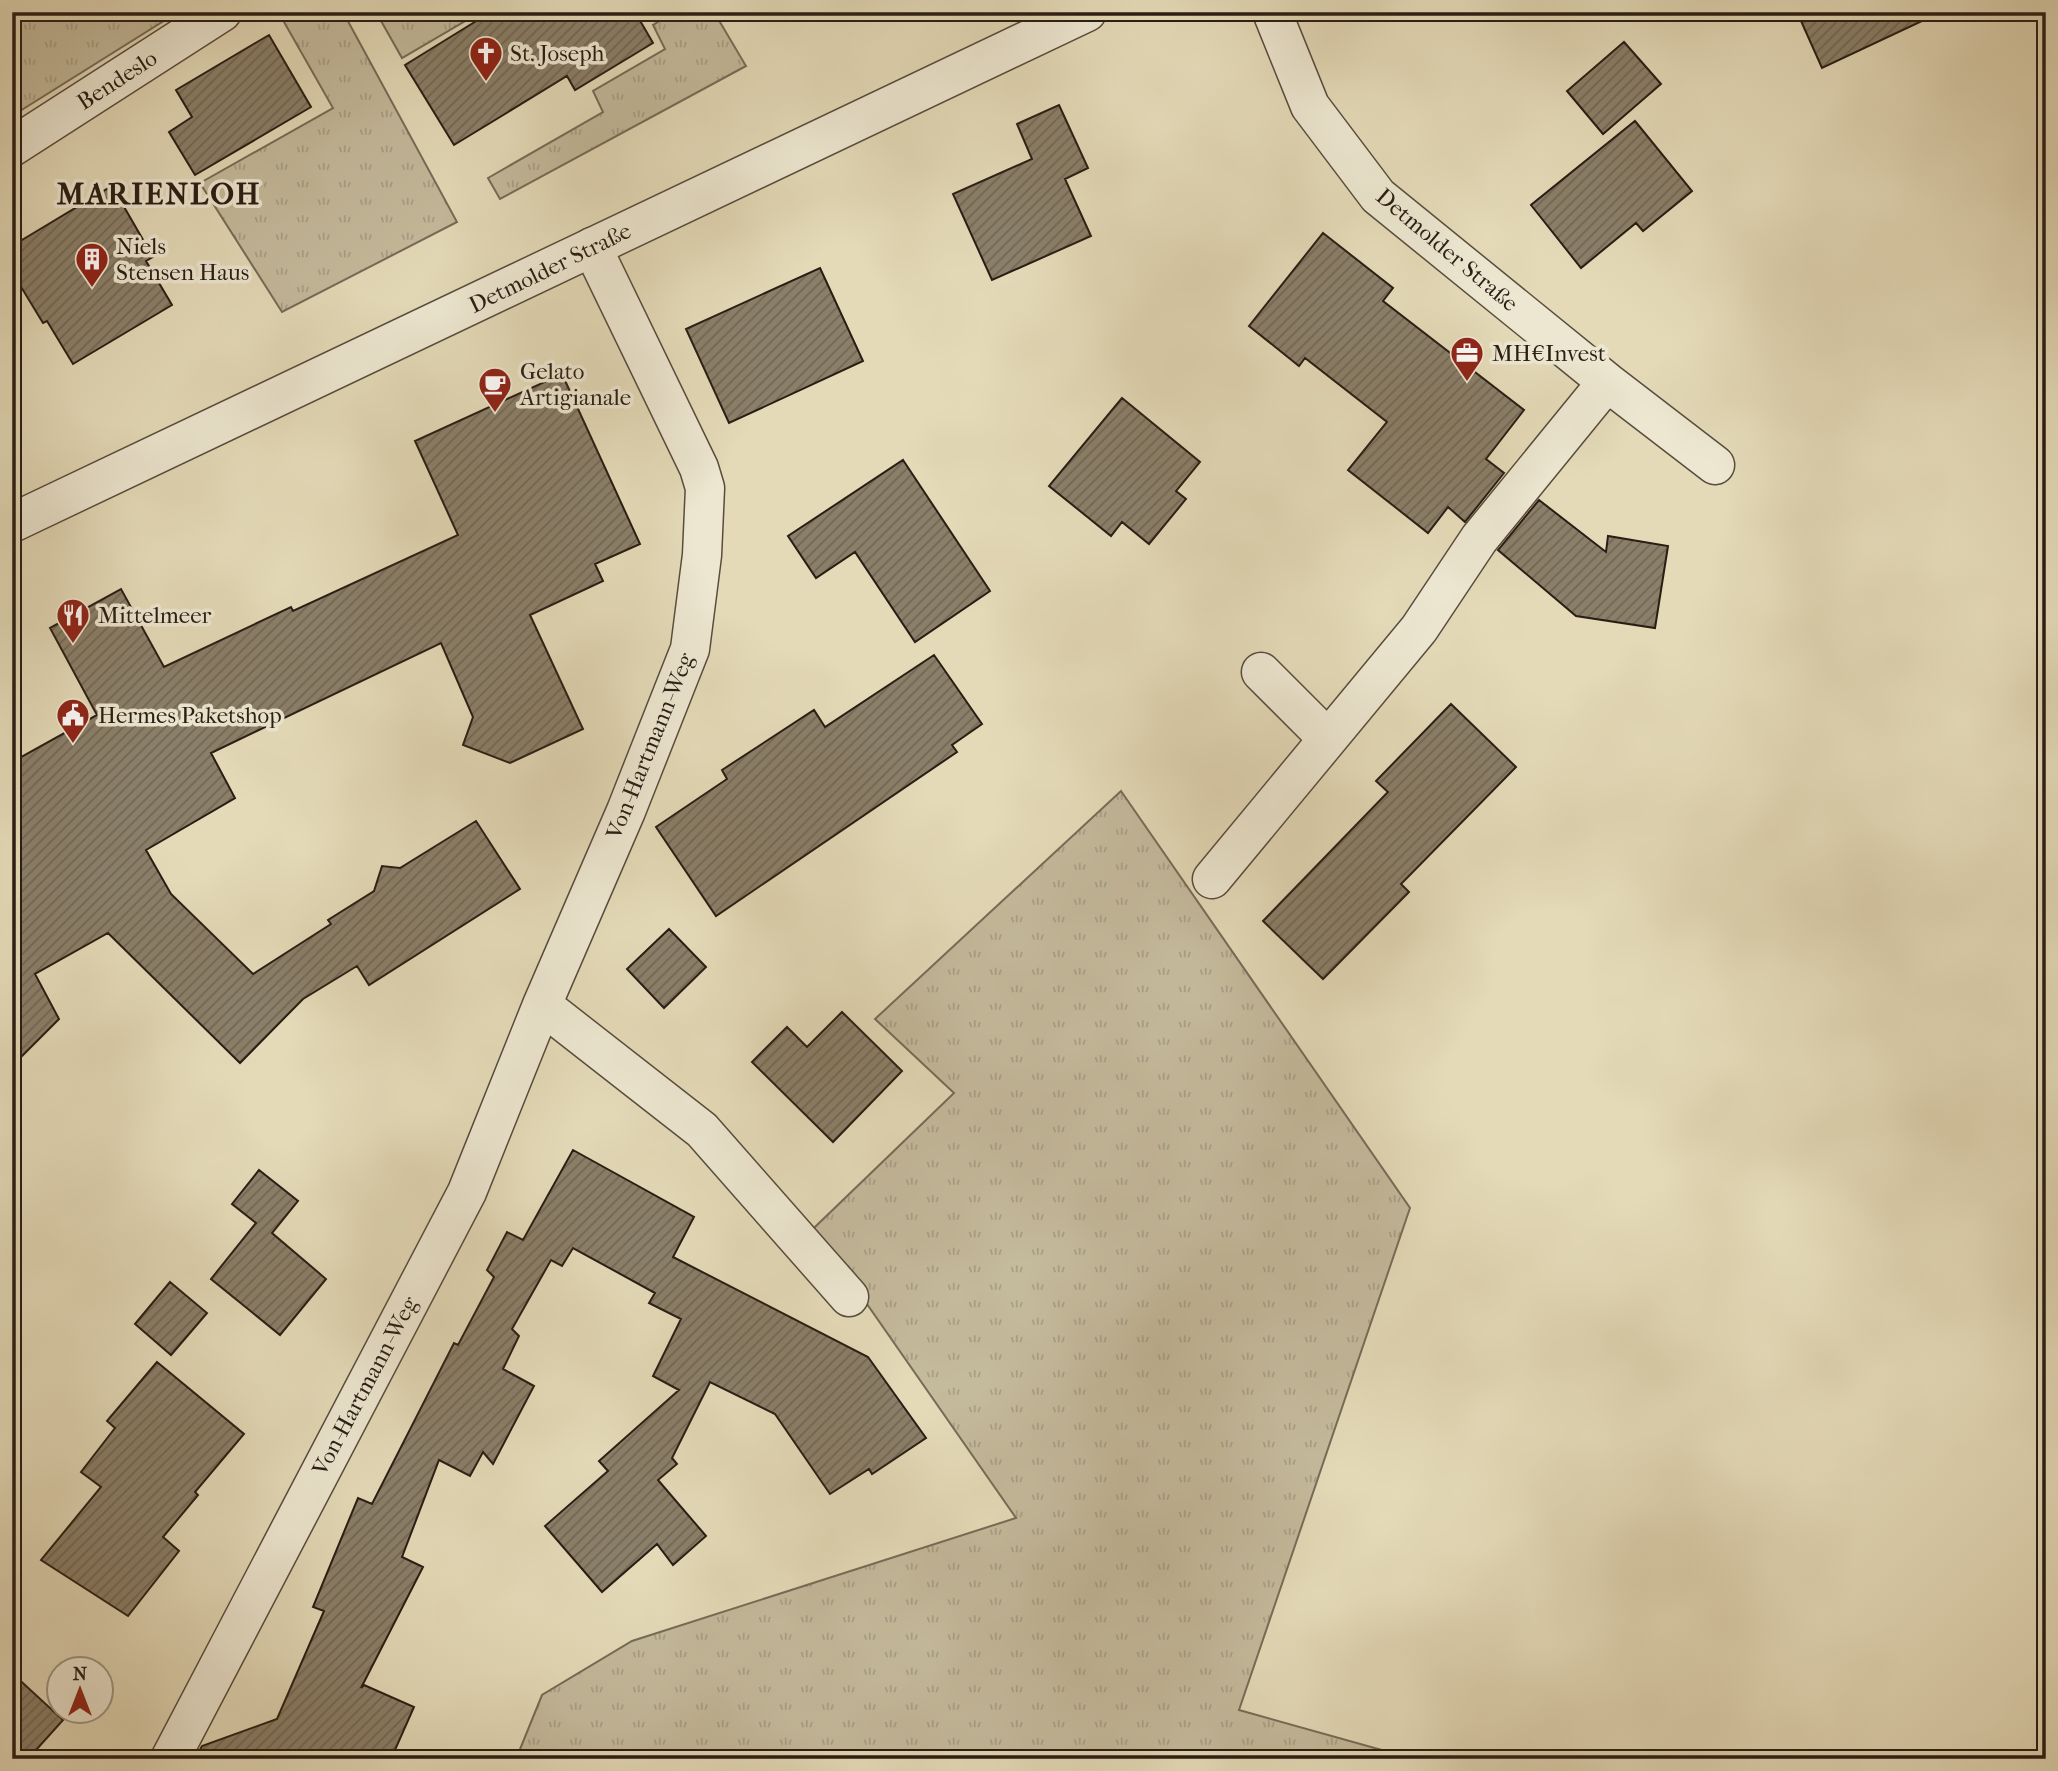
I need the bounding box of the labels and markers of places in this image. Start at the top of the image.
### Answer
church icon: St. Joseph [467,34,505,83]
place label: St. Joseph [510,40,604,67]
place label: Niels Stensen Haus [116,233,249,286]
building icon: Niels Stensen Haus [73,240,111,289]
office icon: MH€Invest [1448,334,1486,383]
place label: MH€Invest [1492,340,1606,367]
place label: Gelato Artigianale [519,358,631,411]
cafe icon: Gelato Artigianale [476,365,514,414]
restaurant icon: Mittelmeer [54,596,92,645]
place label: Mittelmeer [98,602,212,629]
public building icon: Hermes Paketshop [54,696,92,745]
place label: Hermes Paketshop [98,702,282,729]

